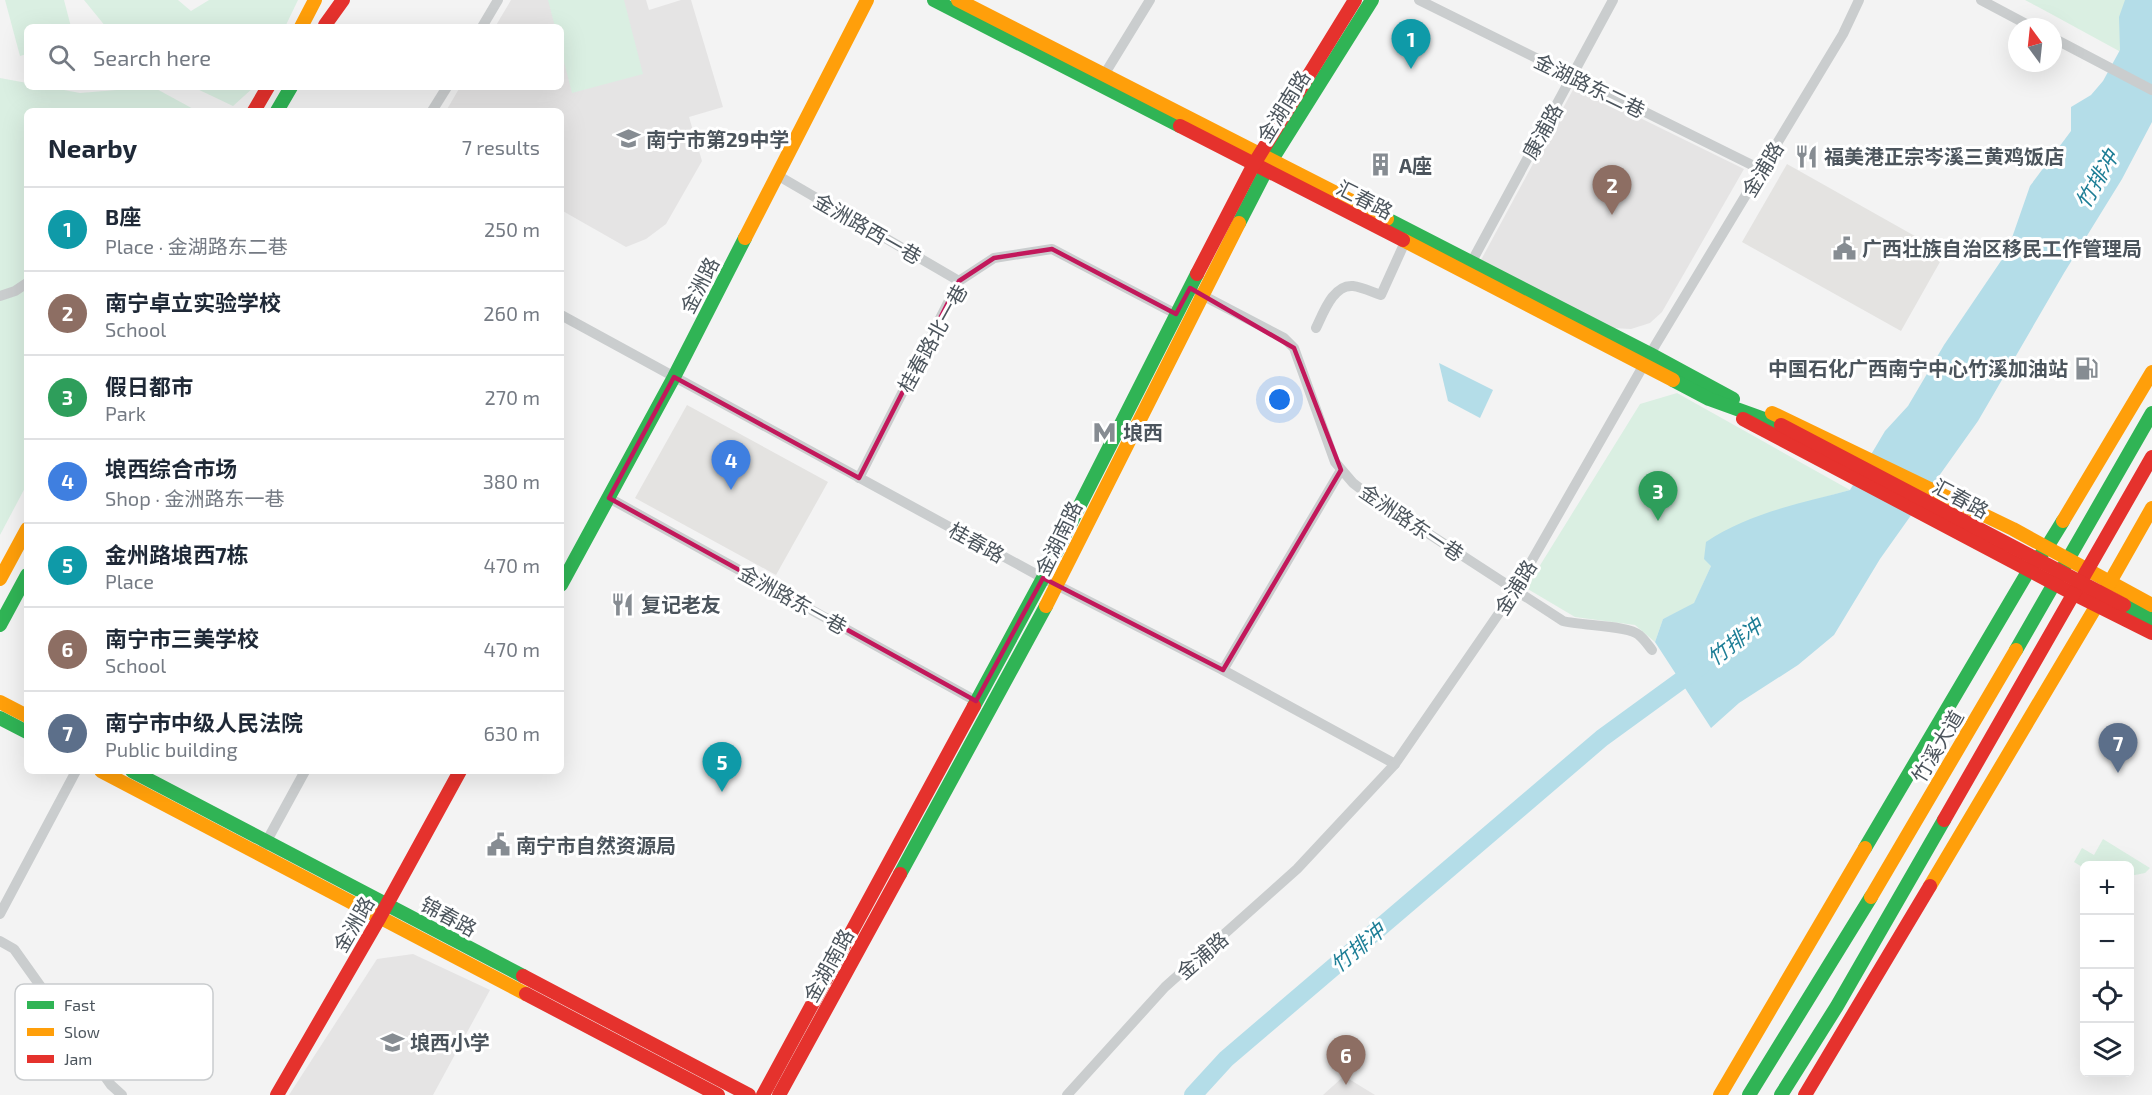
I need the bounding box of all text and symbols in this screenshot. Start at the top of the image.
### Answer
north arrow [2008,18,2062,72]
pin: 1 [1392,20,1430,69]
search box [24,24,564,90]
icon: search [45,41,78,74]
text: Search here [93,44,211,70]
street label: 金湖路东二巷 [1531,48,1649,122]
street label: 金湖南路 [1252,66,1314,146]
street label: 康浦路 [1517,99,1567,163]
school or university icon: 南宁市第29中学 [615,126,641,152]
place label: 南宁市第29中学 [646,127,789,151]
text: Nearby [48,132,137,163]
text: 7 results [462,135,540,159]
street label: 金浦路 [1736,137,1788,201]
restaurant icon: 福美港正宗岑溪三黄鸡饭店 [1793,143,1819,169]
place label: 福美港正宗岑溪三黄鸡饭店 [1824,144,2064,168]
water label: 竹排冲 [2069,144,2124,213]
building icon: A座 [1368,152,1394,178]
place label: A座 [1399,153,1432,177]
pin: 2 [1592,166,1632,215]
street label: 汇春路 [1333,175,1397,223]
street label: 金洲路西一巷 [810,188,926,268]
text: B座 [105,203,141,229]
text: 1 [63,217,72,241]
text: 250 m [484,217,540,241]
text: Place · 金湖路东二巷 [105,234,288,258]
public building icon: 广西壮族自治区移民工作管理局 [1831,235,1857,261]
place label: 广西壮族自治区移民工作管理局 [1862,236,2142,260]
street label: 金洲路 [675,253,723,317]
street label: 桂春路北一巷 [892,280,972,396]
text: 南宁卓立实验学校 [105,289,281,315]
text: 2 [62,301,73,325]
text: 260 m [483,301,540,325]
text: School [105,317,166,341]
fuel station icon: 中国石化广西南宁中心竹溪加油站 [2073,355,2099,381]
place label: 中国石化广西南宁中心竹溪加油站 [1768,356,2068,380]
text: 假日都市 [105,373,193,399]
text: 3 [62,385,73,409]
text: 270 m [484,385,540,409]
your location [1265,385,1294,414]
text: Park [105,401,146,425]
metro station icon: 埌西 [1092,419,1118,445]
place label: 埌西 [1123,420,1163,444]
pin: 4 [712,440,750,490]
text: 埌西综合市场 [105,455,237,481]
text: 4 [61,469,74,493]
text: 380 m [483,469,540,493]
pin: 3 [1638,472,1678,521]
street label: 汇春路 [1929,473,1993,523]
street label: 金洲路东一巷 [1356,478,1468,566]
text: Shop · 金洲路东一巷 [105,486,284,510]
street label: 金湖南路 [1030,497,1086,579]
street label: 桂春路 [945,517,1009,567]
text: 金州路埌西7栋 [105,541,249,567]
text: 5 [62,553,73,577]
text: 470 m [483,553,540,577]
street label: 金浦路 [1489,555,1541,619]
street label: 金洲路东一巷 [735,559,851,639]
text: Place [105,569,154,593]
restaurant icon: 复记老友 [610,591,636,617]
place label: 复记老友 [641,592,721,616]
water label: 竹排冲 [1701,611,1768,670]
text: 南宁市三美学校 [105,625,259,651]
text: 6 [62,637,73,661]
text: 470 m [483,637,540,661]
text: School [105,653,166,677]
street label: 竹溪大道 [1906,706,1968,786]
text: 南宁市中级人民法院 [105,709,303,735]
text: 7 [62,721,73,745]
text: 630 m [483,721,540,745]
pin: 7 [2098,724,2138,773]
text: Public building [105,737,238,761]
pin: 5 [702,742,742,792]
public building icon: 南宁市自然资源局 [485,832,511,858]
place label: 南宁市自然资源局 [516,833,676,857]
map controls [2080,861,2134,1077]
button: + [2080,861,2134,915]
street label: 锦春路 [417,891,481,941]
street label: 金洲路 [328,892,378,956]
button: − [2080,915,2134,969]
water label: 竹排冲 [1325,916,1391,977]
street label: 金湖南路 [798,924,858,1006]
street label: 金浦路 [1171,926,1233,984]
button: locate [2080,969,2134,1023]
legend [15,984,213,1080]
text: Fast [64,995,95,1014]
text: Slow [64,1022,100,1041]
button: layers [2080,1023,2134,1077]
school or university icon: 埌西小学 [379,1029,405,1055]
place label: 埌西小学 [410,1030,490,1054]
pin: 6 [1326,1036,1366,1085]
text: Jam [64,1049,92,1068]

